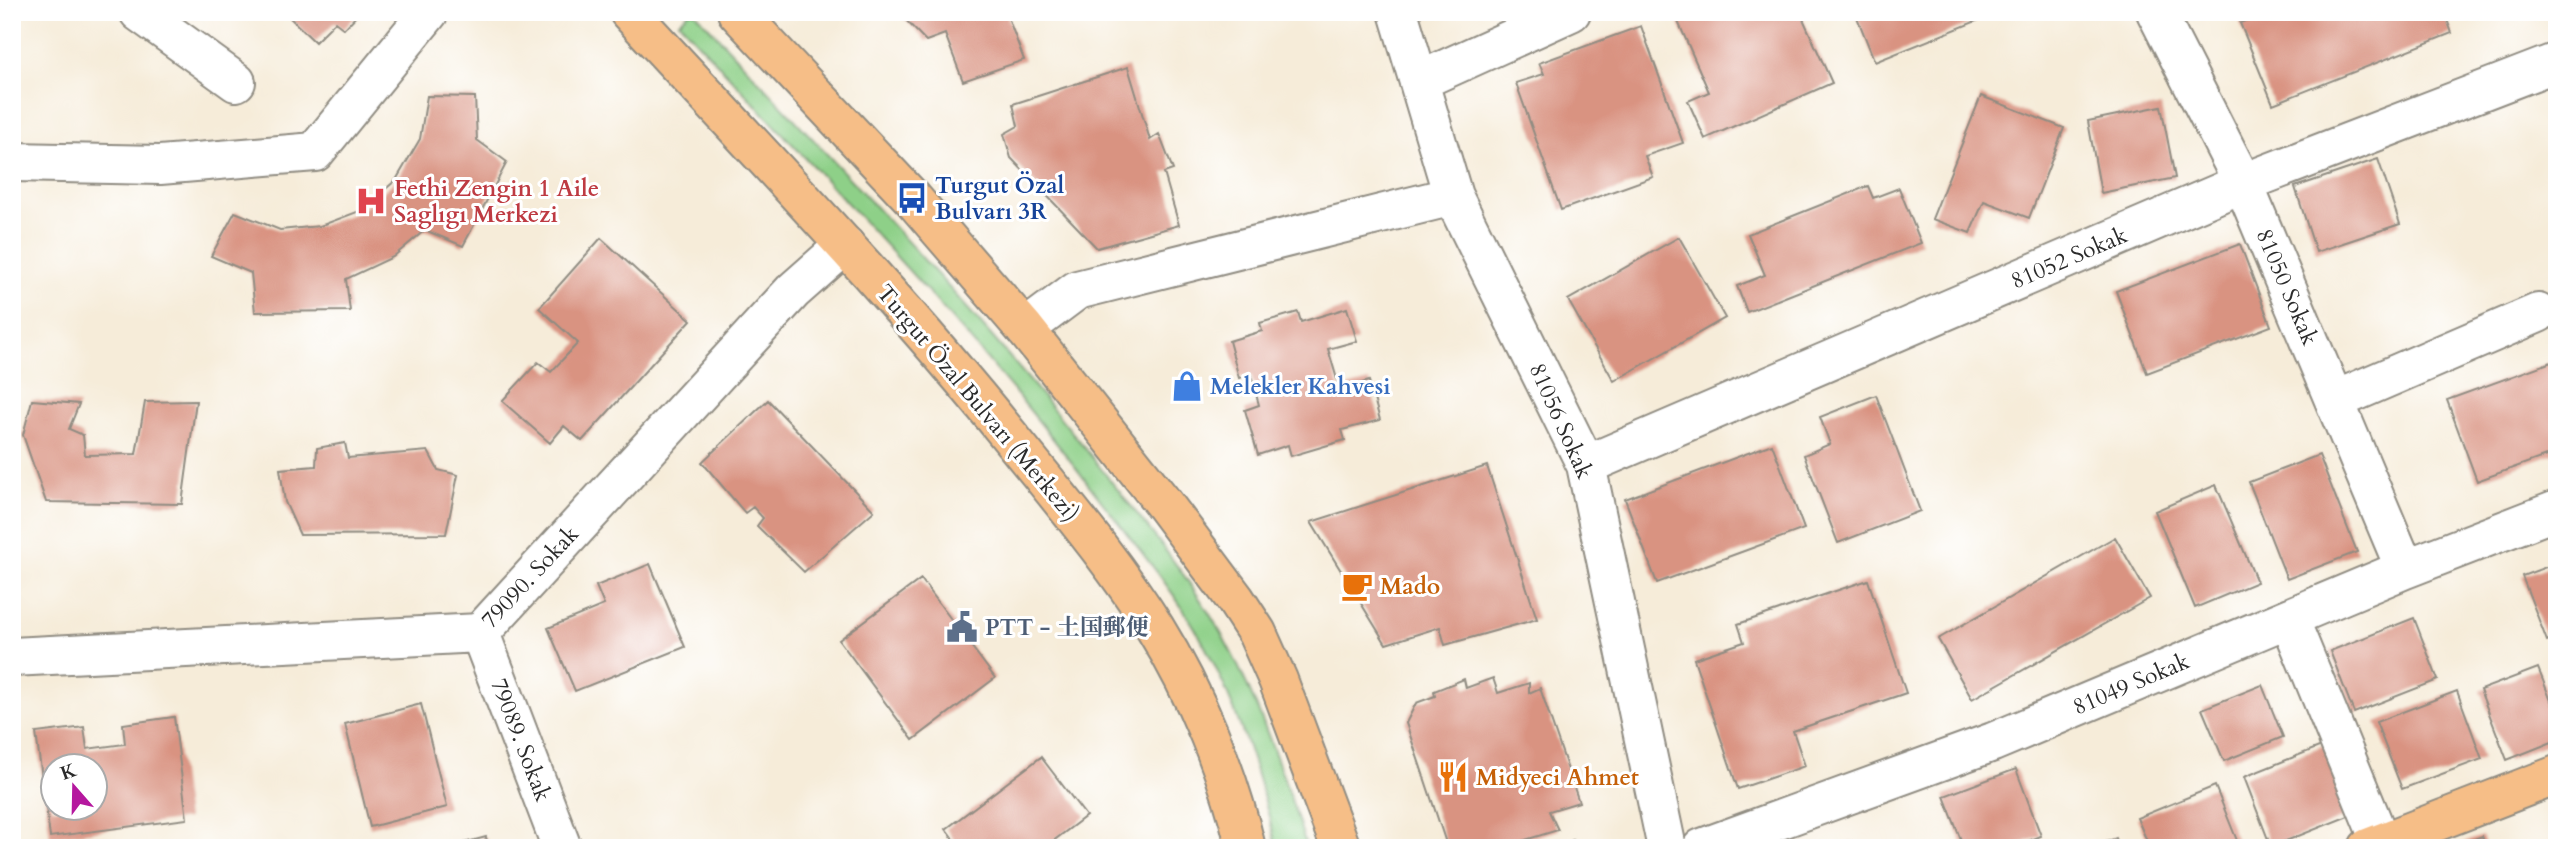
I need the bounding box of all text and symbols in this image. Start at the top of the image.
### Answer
place label: Turgut Özal Bulvarı 3R [935,170,1065,227]
place label: Fethi Zengin 1 Aile Saglıgı Merkezi [394,173,599,230]
bus stop icon: Turgut Özal Bulvarı 3R [895,181,929,215]
hospital icon: Fethi Zengin 1 Aile Saglıgı Merkezi [354,184,388,218]
street label: 81052 Sokak [2006,219,2133,296]
street label: 81050 Sokak [2249,224,2326,351]
street label: Turgut Özal Bulvarı (Merkezi) [870,278,1086,528]
street label: 81056 Sokak [1522,358,1601,484]
shop icon: Melekler Kahvesi [1170,369,1204,403]
place label: Melekler Kahvesi [1210,371,1391,402]
street label: 79090. Sokak [475,519,586,635]
cafe icon: Mado [1340,569,1374,603]
place label: Mado [1380,571,1440,602]
public building icon: PTT - 土国郵便 [945,610,979,644]
place label: PTT - 土国郵便 [985,612,1149,643]
street label: 81049 Sokak [2068,645,2195,722]
street label: 79089. Sokak [483,674,559,807]
north arrow [38,752,108,822]
text: K [57,757,81,787]
restaurant icon: Midyeci Ahmet [1436,760,1470,794]
place label: Midyeci Ahmet [1476,762,1639,793]

